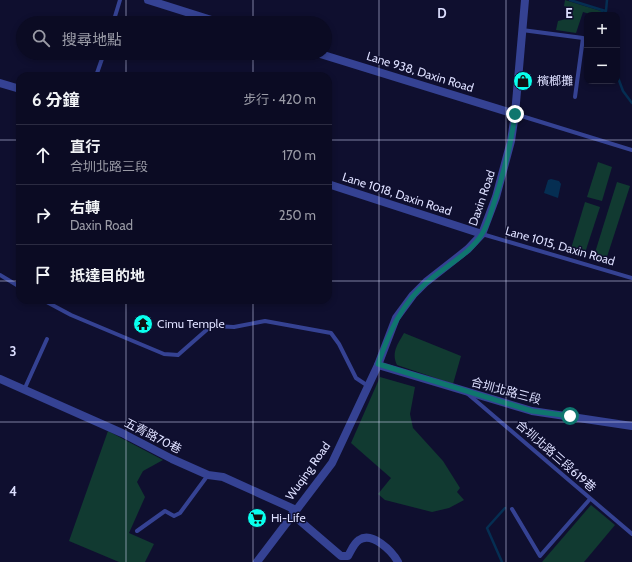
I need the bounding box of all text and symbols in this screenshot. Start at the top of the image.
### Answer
text: D [437,5,447,21]
text: E [565,5,573,21]
map controls [584,12,620,84]
button: + [584,12,620,48]
search box [16,16,332,60]
icon: search [30,27,52,49]
text: 搜尋地點 [62,31,122,49]
street label: Lane 938, Daxin Road [365,48,476,95]
button: − [584,48,620,84]
shop icon: 檳榔攤 [512,70,534,92]
place label: 檳榔攤 [537,73,573,88]
text: 6 分鐘 [32,90,79,110]
text: 步行 · 420 m [243,91,316,107]
route end [506,105,524,123]
text: 直行 [70,138,100,156]
icon: ahead [32,144,54,166]
text: 170 m [282,147,316,163]
text: 合圳北路三段 [70,158,148,174]
street label: Daxin Road [465,168,498,228]
street label: Lane 1018, Daxin Road [341,169,454,218]
text: 右轉 [70,199,100,217]
icon: right [32,204,54,226]
text: 250 m [279,207,316,223]
text: Daxin Road [70,217,133,233]
street label: Lane 1015, Daxin Road [504,223,617,268]
icon: arrive [32,264,54,286]
text: 抵達目的地 [70,267,145,285]
temple icon: Cimu Temple [132,313,154,335]
place label: Cimu Temple [157,316,225,331]
text: 3 [9,343,17,359]
street label: 合圳北路三段 [469,374,543,407]
route start [561,407,579,425]
street label: 五青路70巷 [122,415,184,456]
street label: 合圳北路三段619巷 [513,417,600,495]
street label: Wuqing Road [282,439,333,503]
text: 4 [9,483,17,499]
supermarket icon: Hi-Life [246,507,268,529]
place label: Hi-Life [271,510,306,525]

